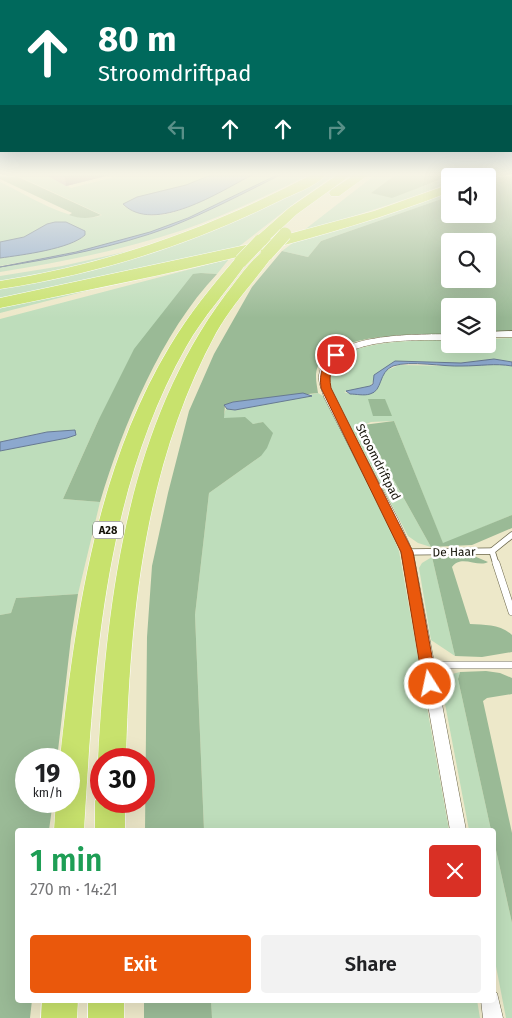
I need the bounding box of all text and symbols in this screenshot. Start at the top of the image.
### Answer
text: 80 m [98,18,177,60]
icon: ahead [15,20,80,85]
text: Stroomdriftpad [98,60,251,87]
icon: left [163,115,191,143]
icon: ahead [216,115,244,143]
icon: ahead [269,115,297,143]
icon: right [322,115,350,143]
map controls [441,168,496,353]
button: sound [441,168,496,223]
button: search [441,233,496,288]
button: layers [441,298,496,353]
pin [315,334,357,376]
icon: arrive [322,341,350,369]
street label: Stroomdriftpad [353,422,403,502]
road number: A28 [93,522,123,538]
street label: De Haar [432,545,476,559]
position arrow [403,657,455,709]
speed limit sign: 30 [90,748,155,813]
text: 19 [35,759,60,789]
text: km/h [33,786,62,800]
text: 1 min [30,843,102,879]
button: close [429,845,481,897]
text: 270 m · 14:21 [30,880,118,899]
button: Exit [30,935,251,993]
button: Share [261,935,481,993]

